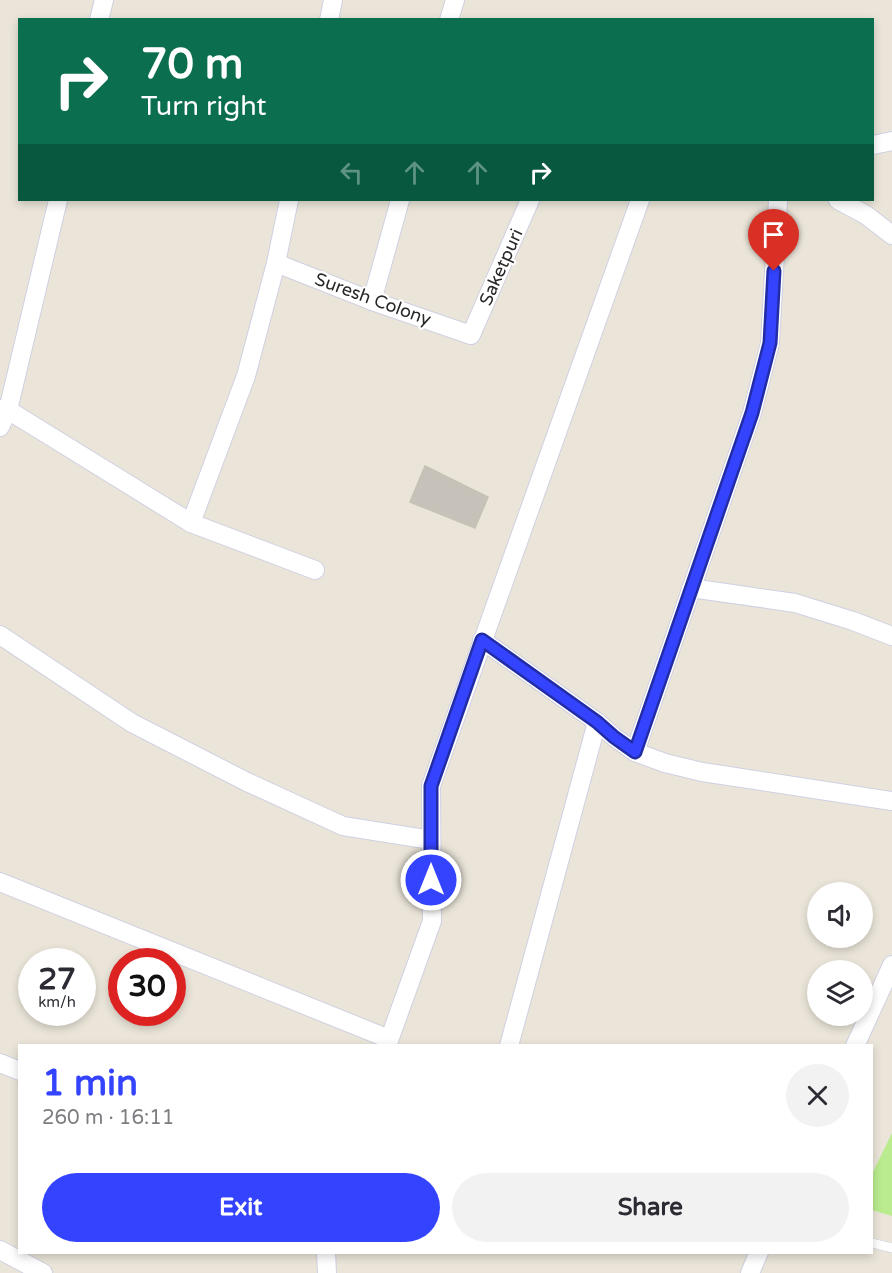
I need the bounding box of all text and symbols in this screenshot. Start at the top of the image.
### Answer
text: 70 m [141,39,243,90]
icon: right [42,42,120,120]
text: Turn right [141,90,267,123]
icon: left [335,156,368,189]
icon: ahead [398,156,431,189]
icon: ahead [461,156,494,189]
icon: right [524,156,557,189]
pin [748,209,799,271]
icon: arrive [757,218,790,251]
street label: Saketpuri [474,225,528,309]
street label: Suresh Colony [312,268,434,330]
position arrow [399,848,463,912]
map controls [807,882,873,1026]
button: sound [807,882,873,948]
speed limit sign: 30 [108,948,186,1026]
button: layers [807,960,873,1026]
text: 27 [38,961,76,998]
text: km/h [38,993,76,1011]
text: 1 min [42,1062,138,1105]
button: close [786,1064,849,1127]
text: 260 m · 16:11 [42,1106,174,1130]
button: Exit [42,1173,440,1242]
button: Share [452,1173,849,1242]

